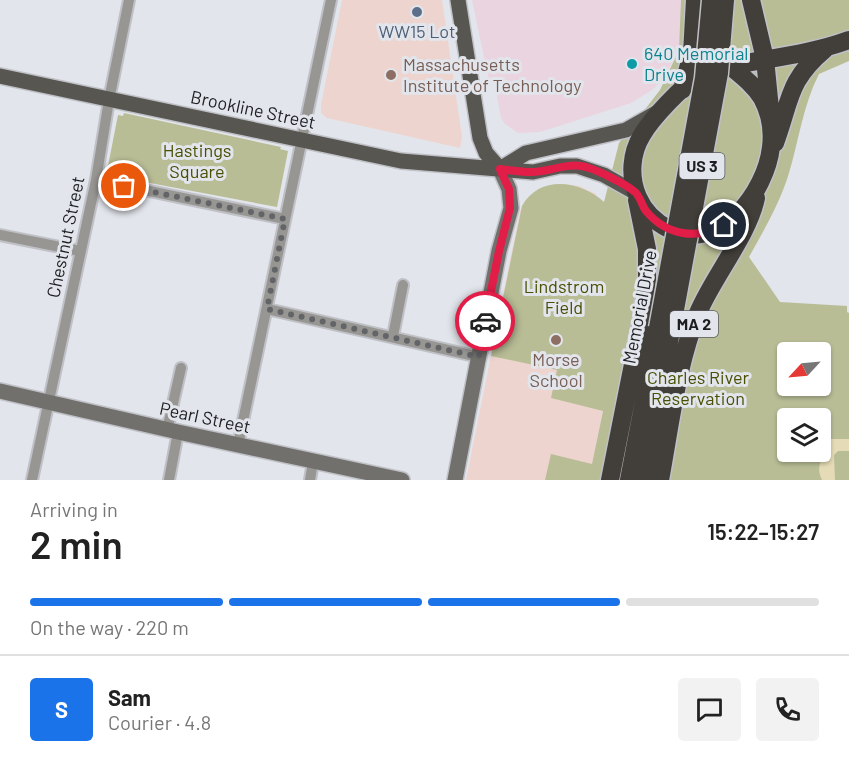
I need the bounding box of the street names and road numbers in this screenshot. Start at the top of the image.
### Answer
street label: Brookline Street [189,85,318,133]
road number: US 3 [680,153,724,179]
street label: Chestnut Street [41,174,89,300]
street label: Memorial Drive [617,248,661,365]
road number: MA 2 [670,311,718,337]
street label: Pearl Street [158,397,253,437]

